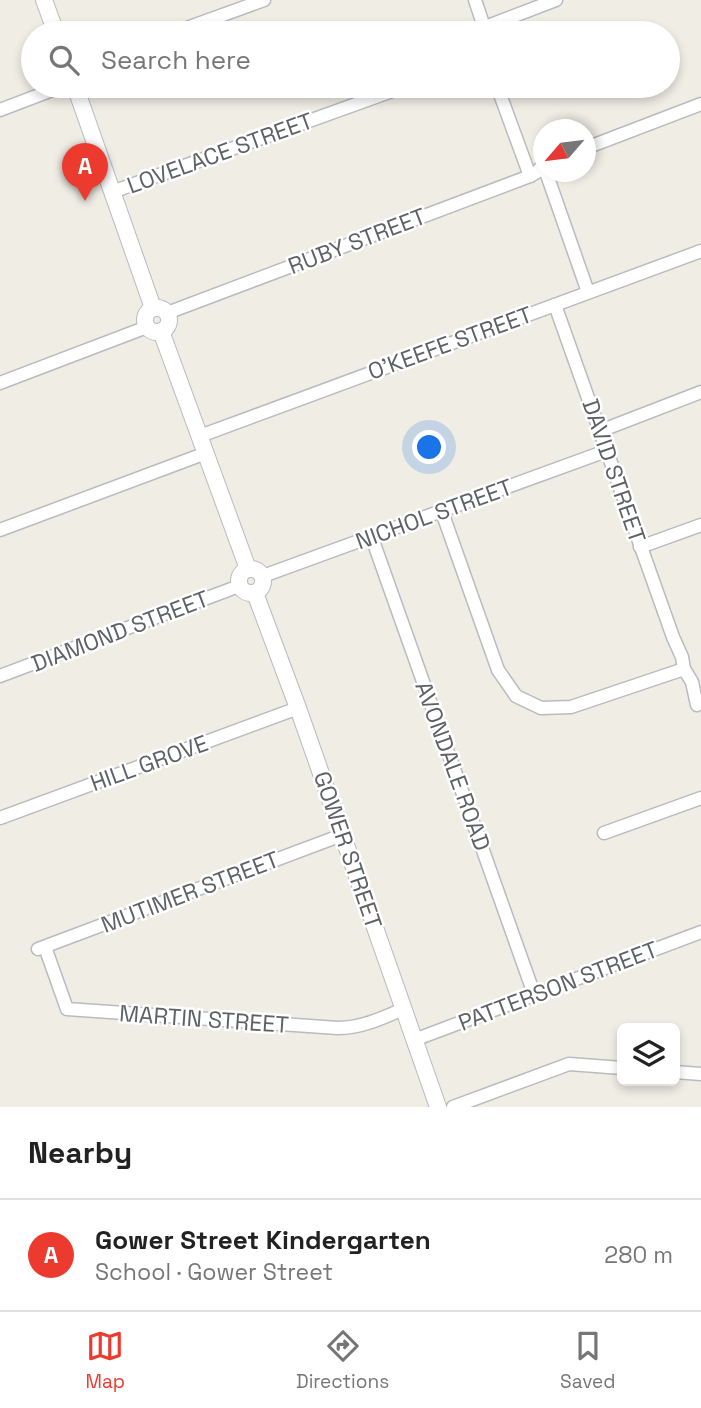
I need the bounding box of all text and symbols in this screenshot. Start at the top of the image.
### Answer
search box [21,21,680,98]
icon: search [45,41,83,79]
text: Search here [101,43,251,77]
street label: LOVELACE STREET [123,105,317,201]
north arrow [533,119,596,182]
pin: A [62,143,108,201]
street label: RUBY STREET [284,201,430,281]
street label: O'KEEFE STREET [364,299,536,387]
street label: DAVID STREET [575,395,653,547]
your location [412,430,446,464]
street label: NICHOL STREET [351,472,517,556]
street label: DIAMOND STREET [27,583,213,679]
street label: AVONDALE ROAD [408,677,498,855]
street label: HILL GROVE [86,728,212,798]
street label: GOWER STREET [307,767,389,933]
street label: MUTIMER STREET [97,844,283,940]
street label: PATTERSON STREET [454,934,662,1038]
street label: MARTIN STREET [118,998,290,1040]
map controls [617,1023,680,1086]
button: layers [617,1023,680,1086]
text: Nearby [28,1133,132,1172]
text: Gower Street Kindergarten [95,1223,431,1257]
text: A [44,1240,58,1270]
text: 280 m [604,1240,673,1270]
text: School · Gower Street [95,1257,333,1287]
tab: Map [85,1327,125,1394]
tab: Directions [296,1327,389,1394]
tab: Saved [560,1327,616,1394]

